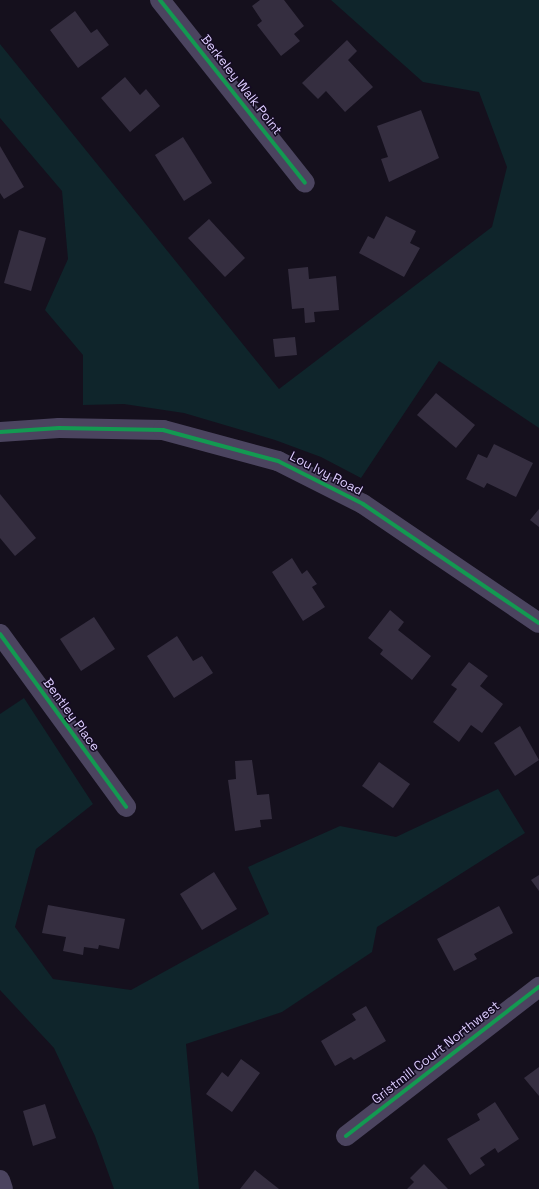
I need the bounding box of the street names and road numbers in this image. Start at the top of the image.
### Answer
street label: Berkeley Walk Point [197,32,285,138]
street label: Lou Ivy Road [287,449,365,499]
street label: Bentley Place [39,676,103,754]
street label: Gristmill Court Northwest [369,998,503,1108]

